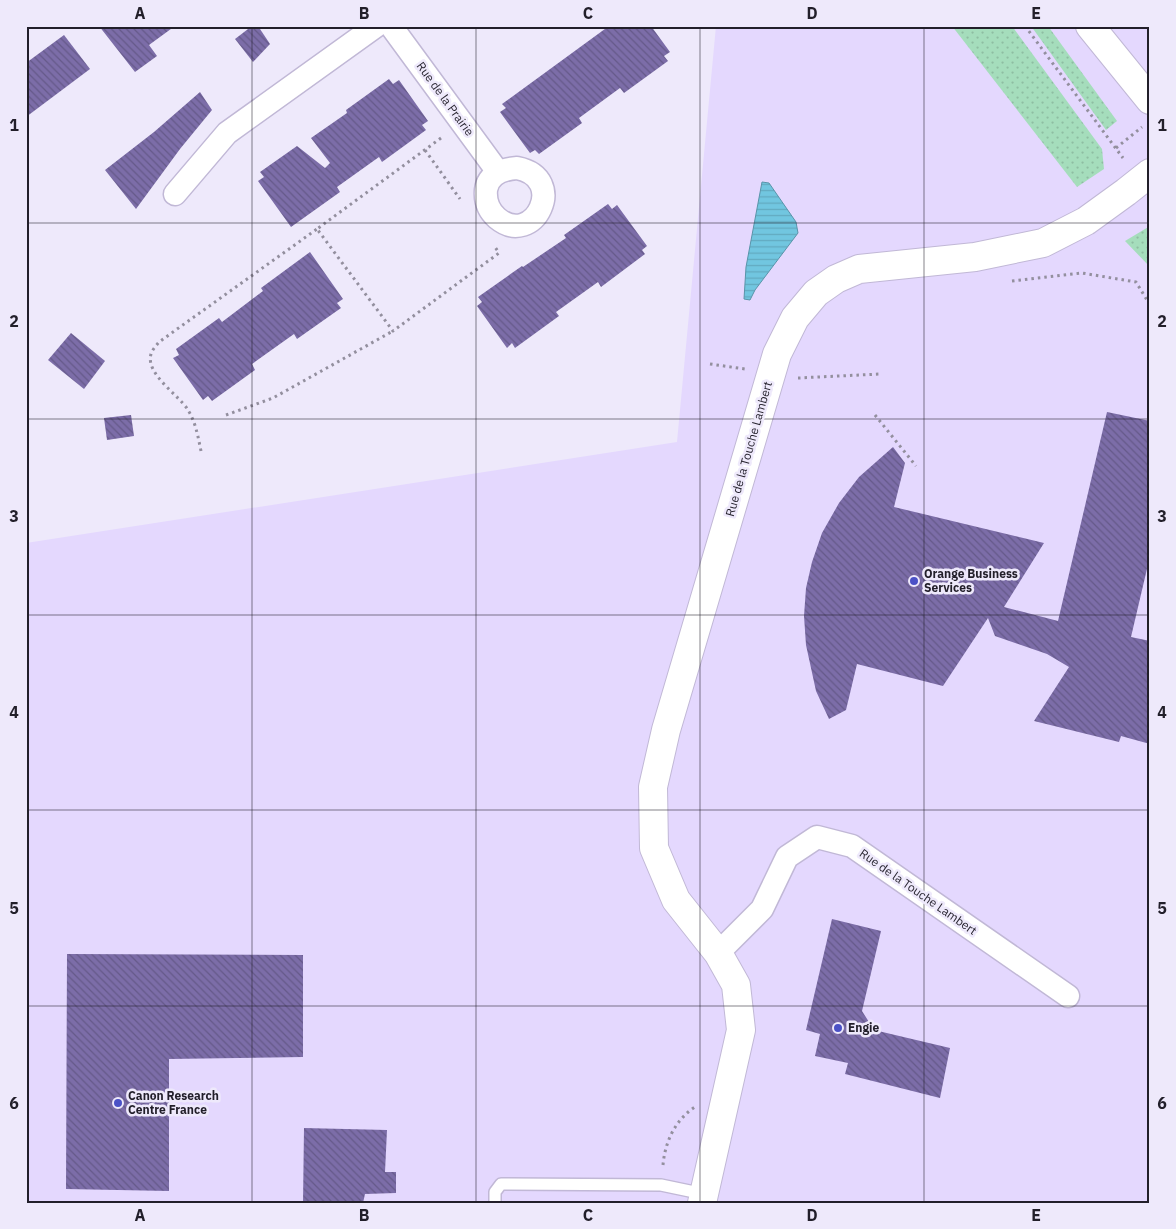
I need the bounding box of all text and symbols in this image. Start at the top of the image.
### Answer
text: A [135,3,146,23]
text: B [359,3,370,23]
text: C [583,3,593,23]
text: D [806,3,818,23]
text: E [1031,3,1041,23]
street label: Rue de la Prairie [414,59,477,139]
text: 1 [9,115,19,135]
text: 1 [1157,115,1167,135]
text: 2 [9,311,19,331]
text: 2 [1157,311,1167,331]
street label: Rue de la Touche Lambert [722,380,775,518]
text: 3 [9,506,19,526]
text: 3 [1157,506,1167,526]
place label: Orange Business Services [924,566,1018,595]
marker: Orange Business Services [908,575,920,587]
text: 4 [9,702,19,722]
text: 4 [1157,702,1167,722]
street label: Rue de la Touche Lambert [857,845,980,938]
text: 5 [9,898,19,918]
text: 5 [1157,898,1167,918]
place label: Engie [848,1020,879,1035]
marker: Engie [832,1022,844,1034]
place label: Canon Research Centre France [128,1088,219,1117]
text: 6 [9,1093,19,1113]
text: 6 [1157,1093,1167,1113]
marker: Canon Research Centre France [112,1097,124,1109]
text: A [135,1205,146,1225]
text: B [359,1205,370,1225]
text: C [583,1205,593,1225]
text: D [806,1205,818,1225]
text: E [1031,1205,1041,1225]

